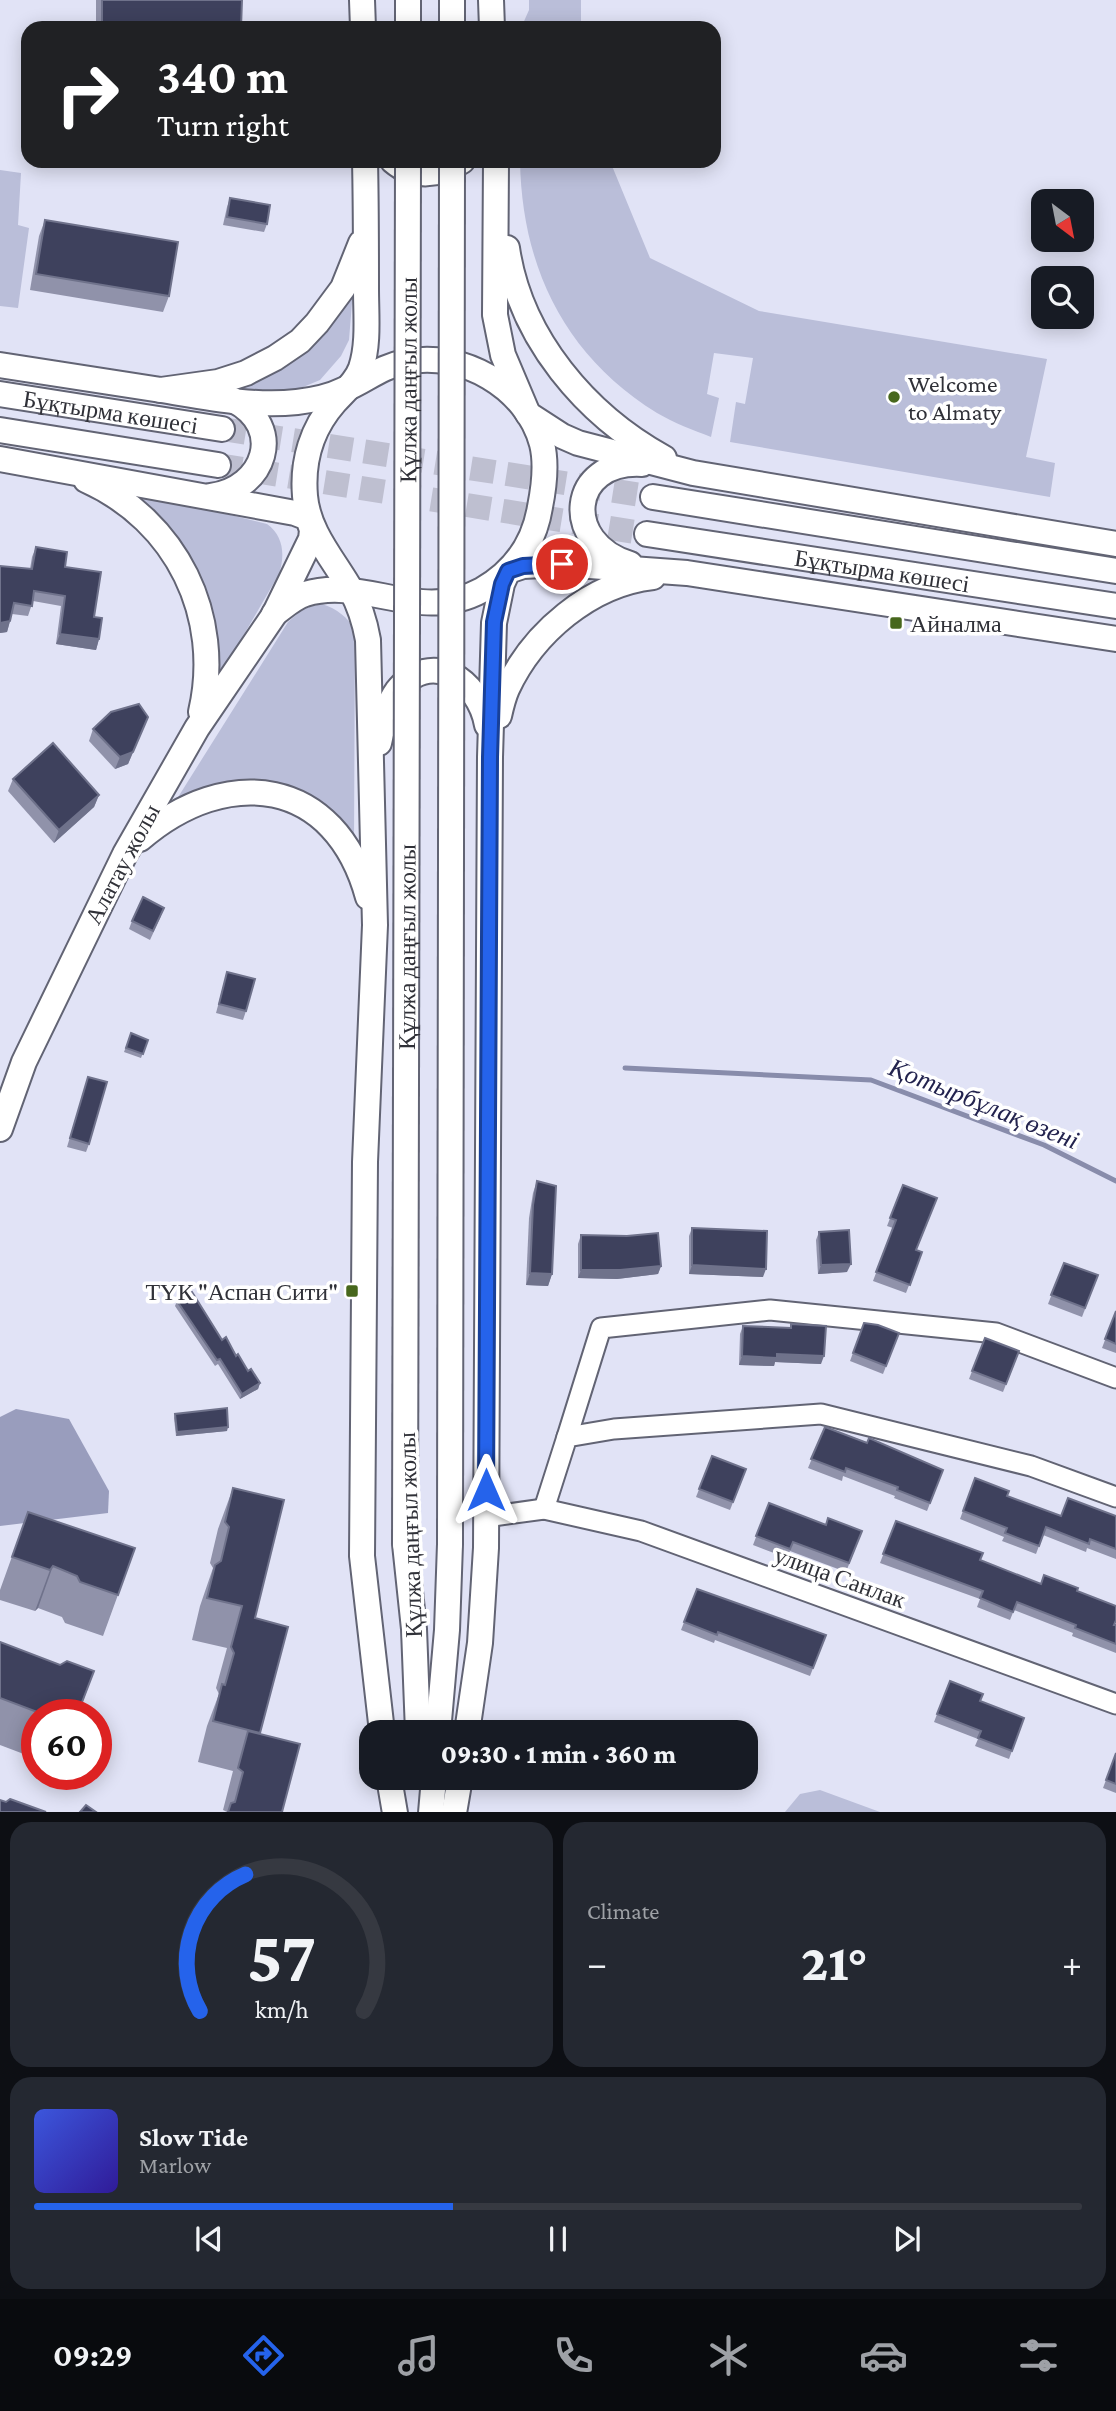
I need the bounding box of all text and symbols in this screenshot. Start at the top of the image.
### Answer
icon: right [42,49,133,140]
text: 340 m [157,49,288,104]
text: Turn right [157,107,289,143]
north arrow [1031,189,1094,252]
map controls [1031,189,1094,329]
button: search [1031,266,1094,329]
street label: Құлжа даңғыл жолы [394,277,421,483]
place label: Welcome to Almaty [908,370,1002,425]
street label: Бұқтырма көшесі [21,384,200,439]
marker: Welcome to Almaty [886,389,902,405]
pin [532,534,592,594]
street label: Бұқтырма көшесі [793,543,972,597]
icon: arrive [543,545,581,583]
place label: Айналма [910,610,1002,637]
marker: Айналма [888,615,904,631]
street label: Алатау жолы [79,799,165,929]
street label: Құлжа даңғыл жолы [393,844,420,1050]
water label: Қотырбұлақ өзені [884,1052,1083,1155]
place label: ТҮК "Аспан Сити" [145,1278,338,1305]
marker: ТҮК "Аспан Сити" [344,1283,360,1299]
street label: Құлжа даңғыл жолы [393,1432,427,1638]
position arrow [449,1453,523,1527]
street label: улица Санлак [771,1541,910,1613]
speed limit sign: 60 [21,1699,112,1790]
text: 09:30 · 1 min · 360 m [441,1740,676,1769]
text: Climate [587,1898,659,1924]
text: 57 [247,1916,316,1997]
text: 21° [801,1933,868,1991]
text: − [587,1942,607,1984]
text: + [1062,1942,1082,1984]
text: km/h [255,1995,308,2022]
text: Slow Tide [139,2123,248,2152]
text: Marlow [139,2152,211,2178]
icon: previous [190,2220,228,2258]
icon: pause [539,2220,577,2258]
icon: next [888,2220,926,2258]
icon: directions [239,2331,288,2380]
icon: music [394,2331,443,2380]
icon: phone [549,2331,598,2380]
icon: climate [704,2331,753,2380]
icon: car [859,2331,908,2380]
icon: filters [1014,2331,1063,2380]
text: 09:29 [53,2337,132,2373]

